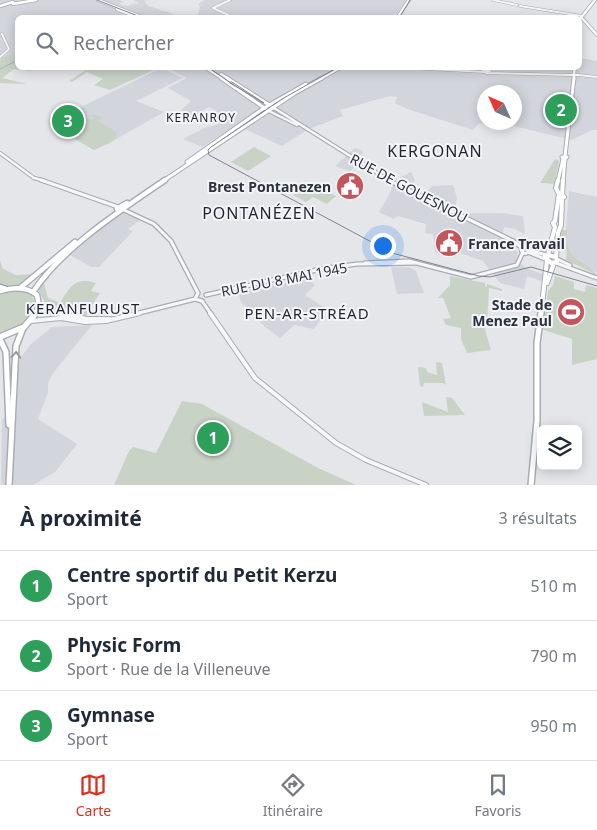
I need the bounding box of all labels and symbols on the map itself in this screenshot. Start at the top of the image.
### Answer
north arrow [477,85,522,130]
pin: 2 [545,91,577,129]
pin: 3 [52,102,84,140]
district label: KERANROY [166,109,236,126]
district label: KERGONAN [387,140,483,162]
street label: RUE DE GOUESNOU [347,149,471,227]
public building icon: Brest Pontanezen [335,171,365,201]
place label: Brest Pontanezen [208,177,331,196]
district label: PONTANÉZEN [202,202,316,224]
public building icon: France Travail [434,228,464,258]
your location [370,233,396,259]
place label: France Travail [468,234,565,253]
street label: RUE DU 8 MAI 1945 [219,257,349,301]
place label: Stade de Menez Paul [472,295,552,330]
sports icon: Stade de Menez Paul [556,297,586,327]
district label: KERANFURUST [26,298,140,318]
district label: PEN-AR-STRÉAD [244,303,370,323]
one-way arrow [10,350,21,358]
pin: 1 [197,419,229,457]

